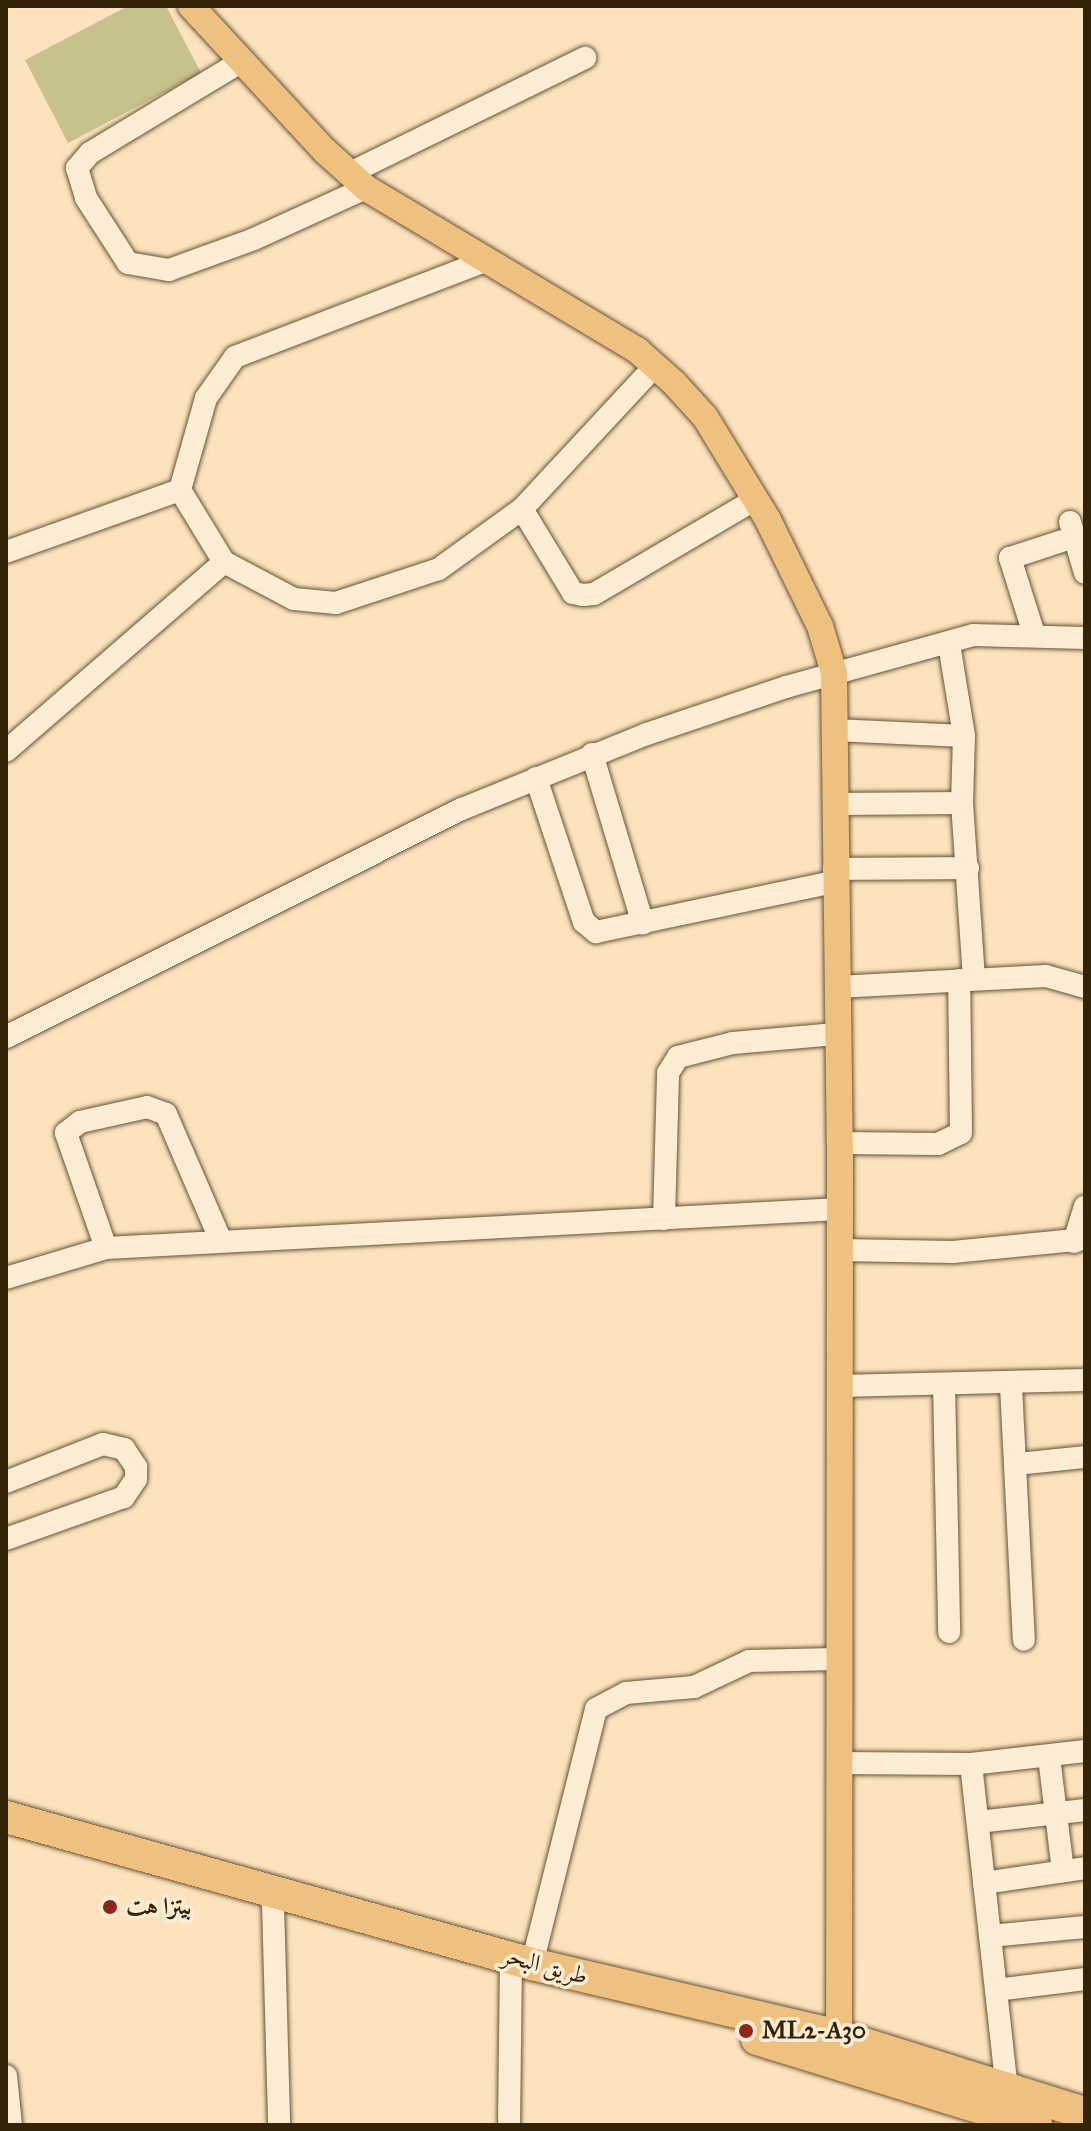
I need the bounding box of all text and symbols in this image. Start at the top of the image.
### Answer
place label: بيتزا هت [126,1893,192,1921]
marker: بيتزا هت [101,1898,119,1916]
street label: طريق البحر [499,1941,591,1991]
place label: ML2-A30 [762,2017,866,2045]
marker: ML2-A30 [737,2022,755,2040]

